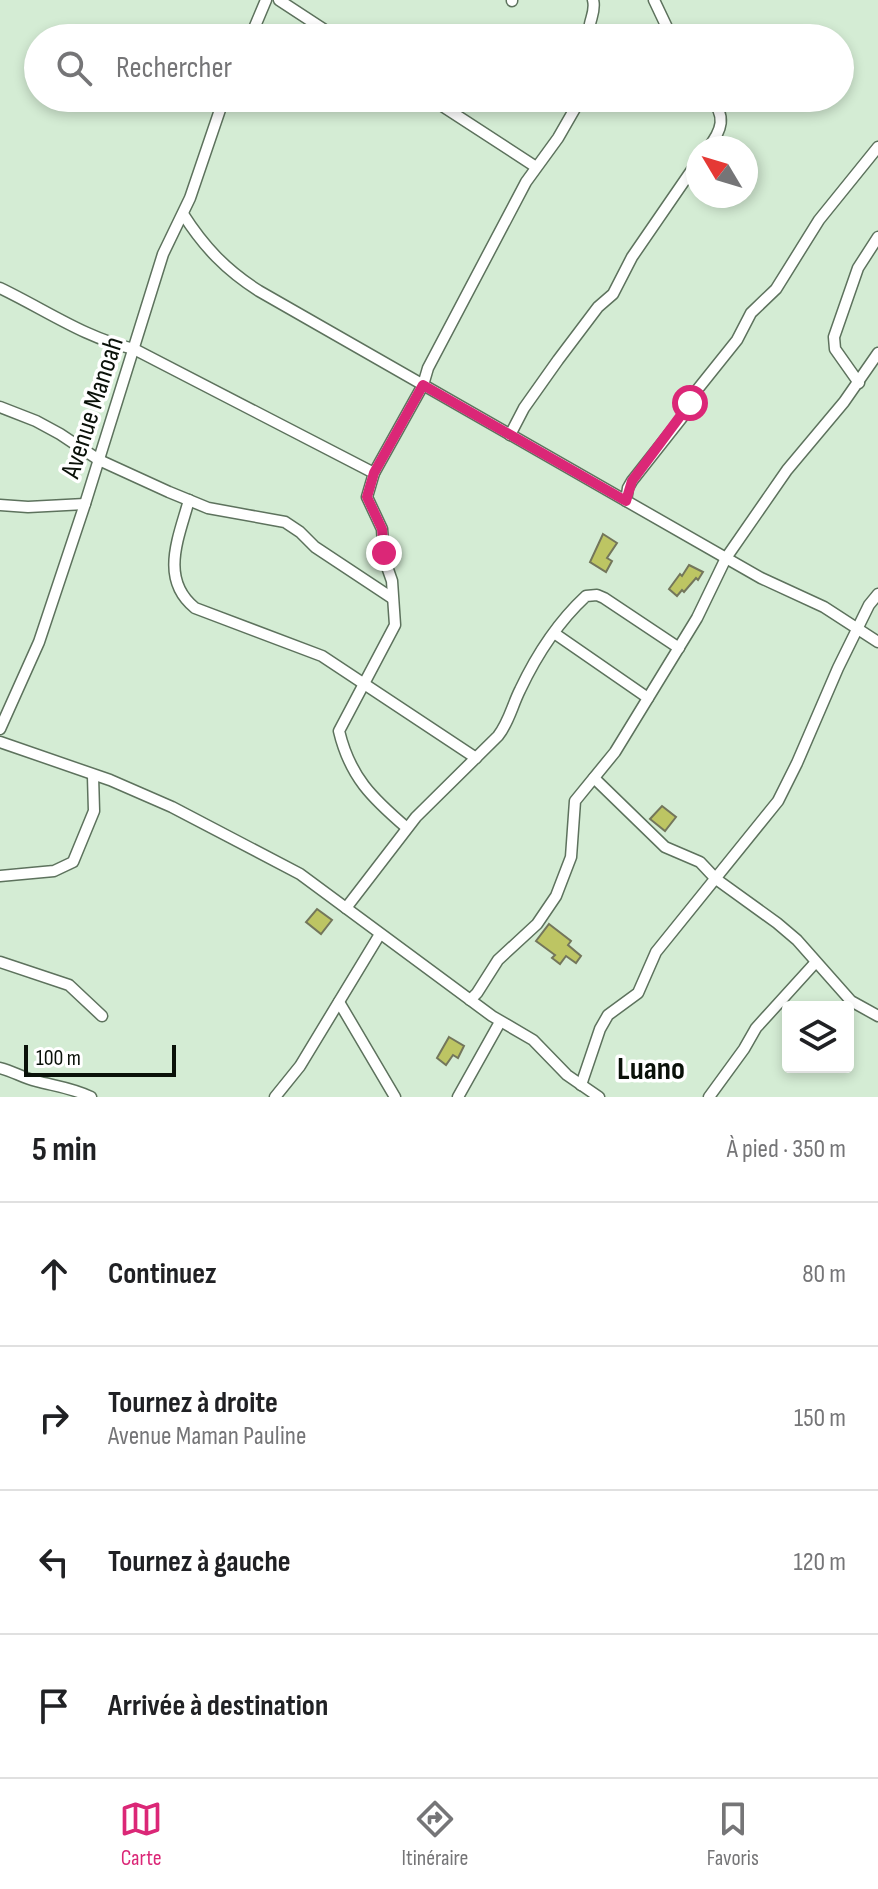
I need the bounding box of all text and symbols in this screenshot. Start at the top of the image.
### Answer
search box [24,24,854,112]
icon: search [52,46,96,90]
text: Rechercher [116,50,232,86]
north arrow [686,136,758,208]
street label: Avenue Manoah [54,333,131,483]
route start [672,385,708,421]
route end [366,535,402,571]
map controls [782,1001,854,1073]
button: layers [782,1001,854,1073]
scale bar [24,1041,176,1077]
text: 100 m [36,1045,81,1072]
district label: Luano [617,1050,685,1089]
text: 5 min [32,1129,97,1170]
text: À pied · 350 m [727,1134,846,1165]
icon: ahead [32,1252,76,1296]
text: Continuez [108,1256,217,1292]
text: 80 m [802,1259,846,1290]
text: Tournez à droite [108,1385,278,1421]
icon: right [32,1396,76,1440]
text: 150 m [794,1403,846,1434]
text: Avenue Maman Pauline [108,1421,306,1452]
icon: left [32,1540,76,1584]
text: Tournez à gauche [108,1544,291,1580]
text: 120 m [793,1547,846,1578]
icon: arrive [32,1684,76,1728]
text: Arrivée à destination [108,1688,328,1724]
tab: Carte [119,1797,163,1872]
tab: Itinéraire [402,1797,468,1872]
tab: Favoris [707,1797,759,1872]

